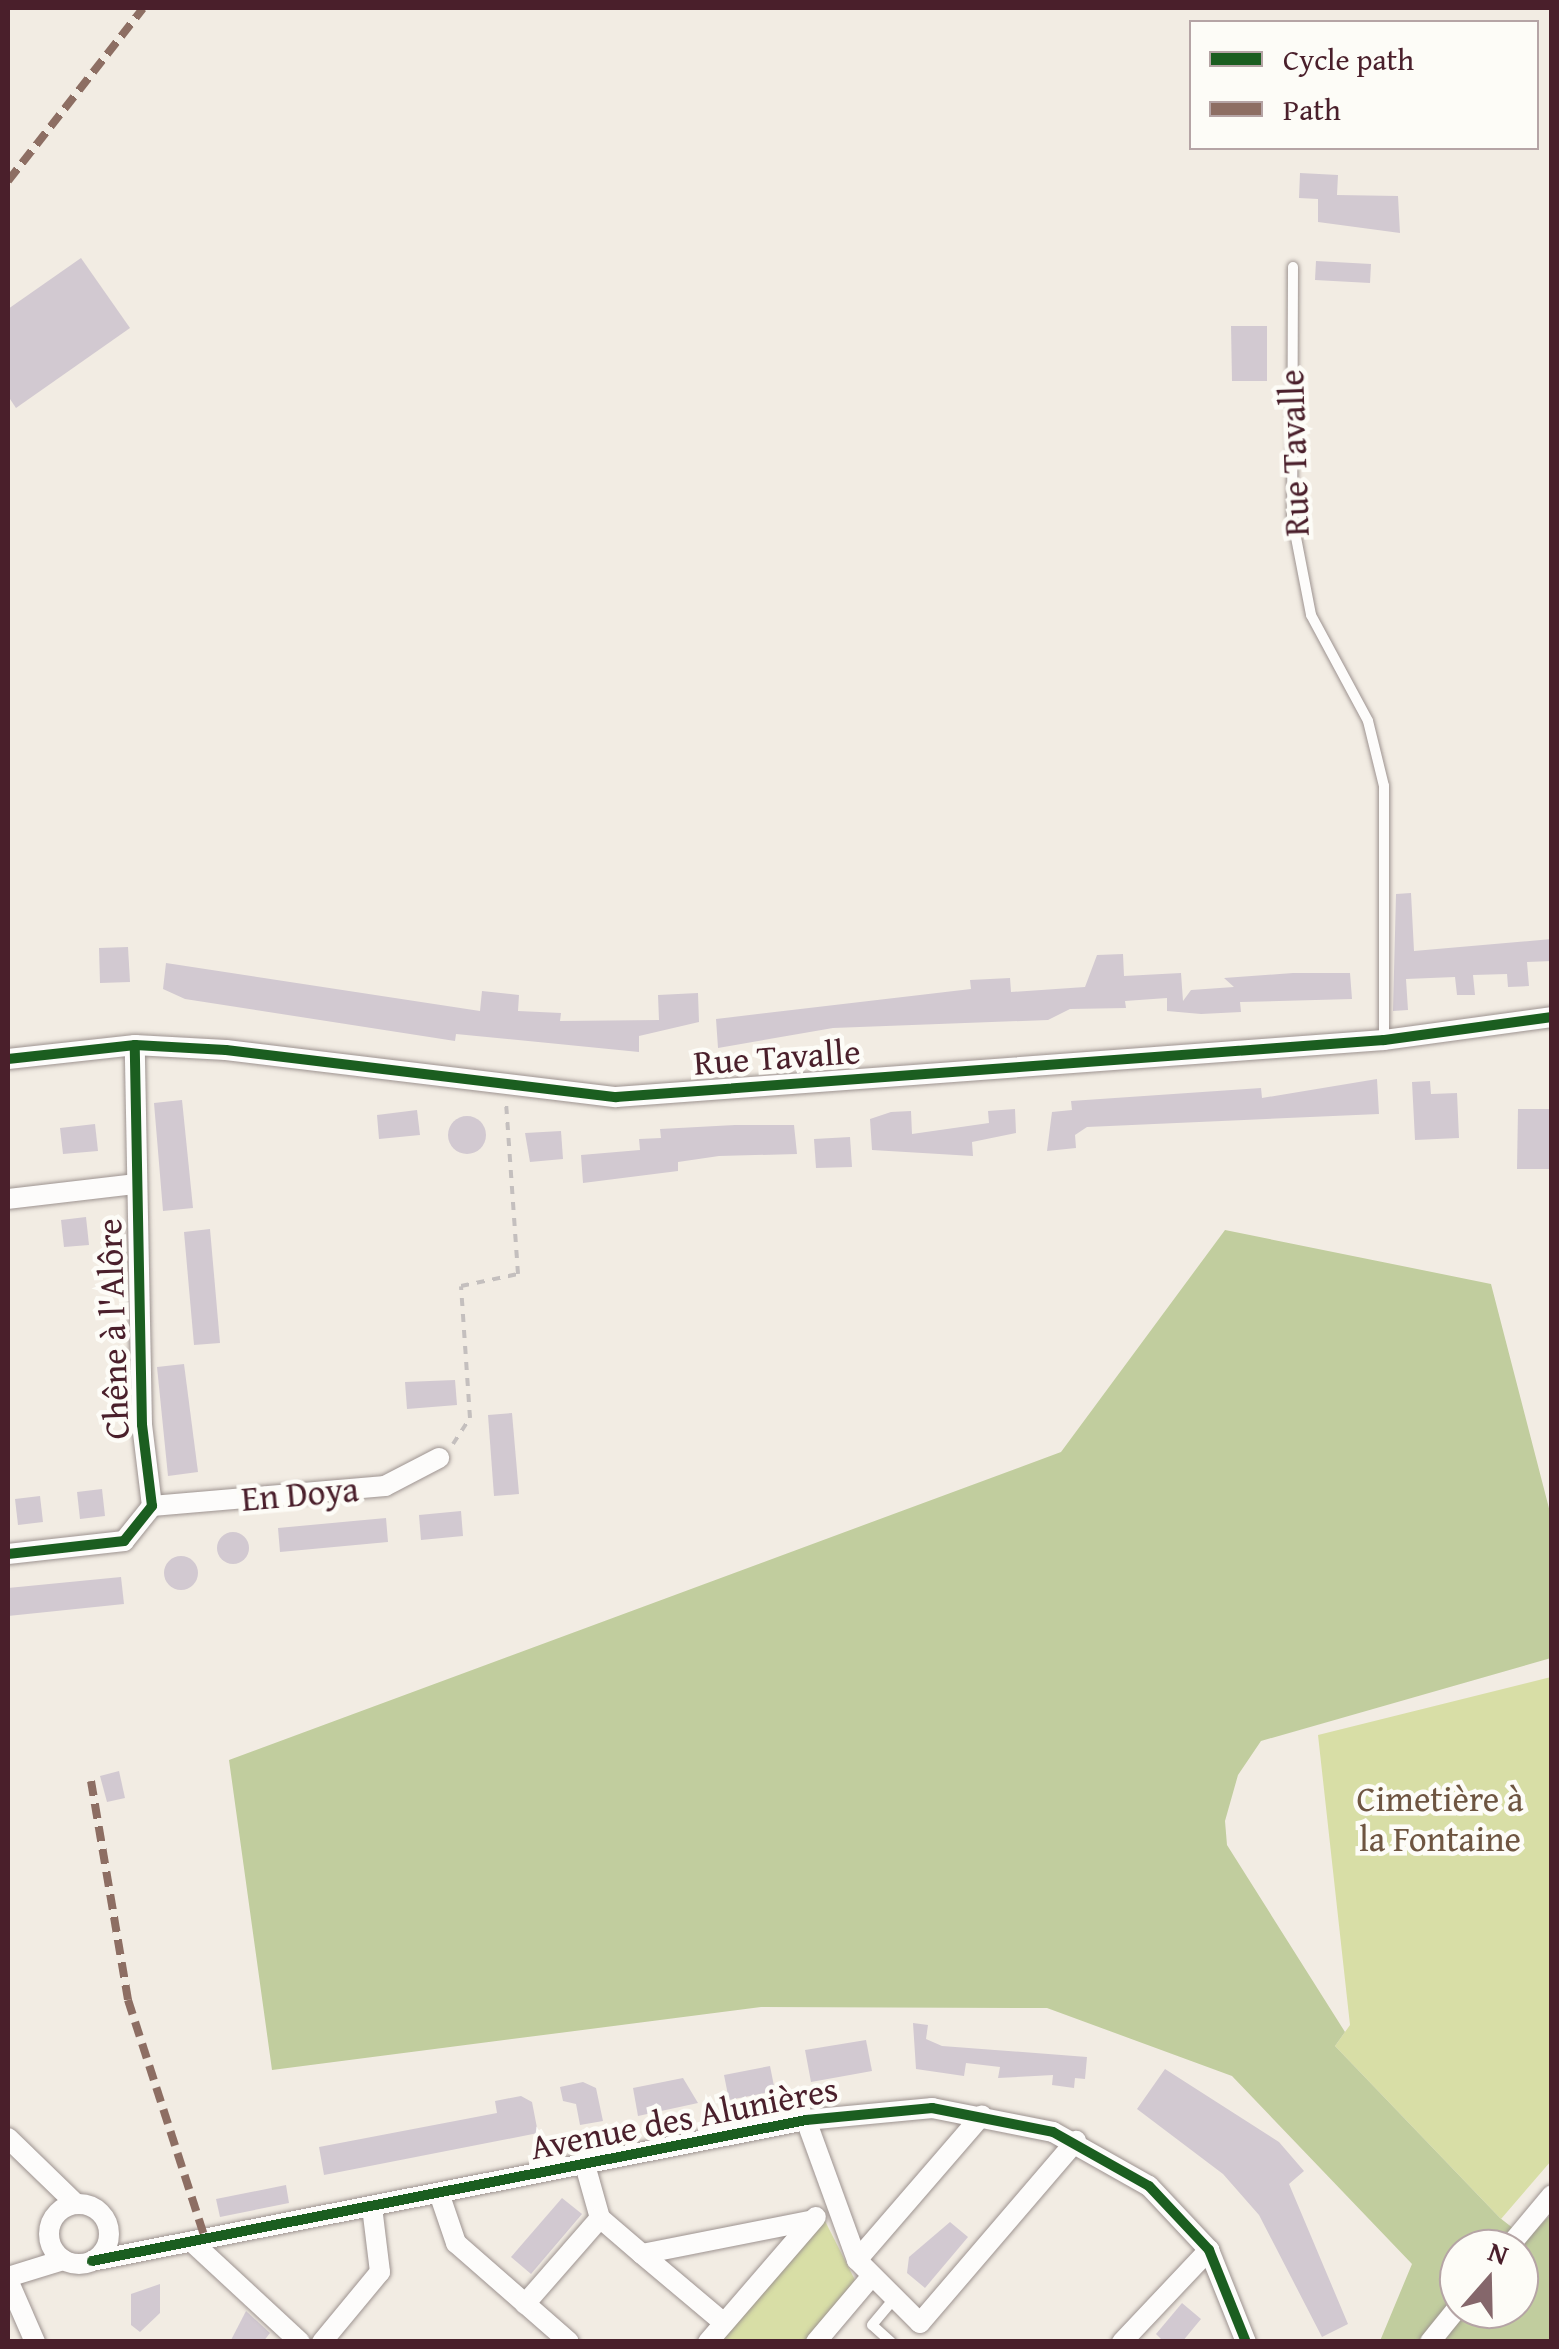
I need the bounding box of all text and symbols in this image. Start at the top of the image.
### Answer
legend [1189,20,1539,150]
text: Cycle path [1283,37,1414,81]
text: Path [1283,87,1341,131]
street label: Rue Tavalle [1270,369,1318,537]
street label: Rue Tavalle [692,1030,862,1084]
street label: Chêne à l'Alôre [88,1218,138,1440]
street label: En Doya [240,1468,360,1520]
park label: Cimetière à la Fontaine [1356,1778,1524,1860]
street label: Avenue des Alunières [527,2068,841,2168]
north arrow [1439,2229,1539,2329]
text: N [1483,2230,1515,2275]

